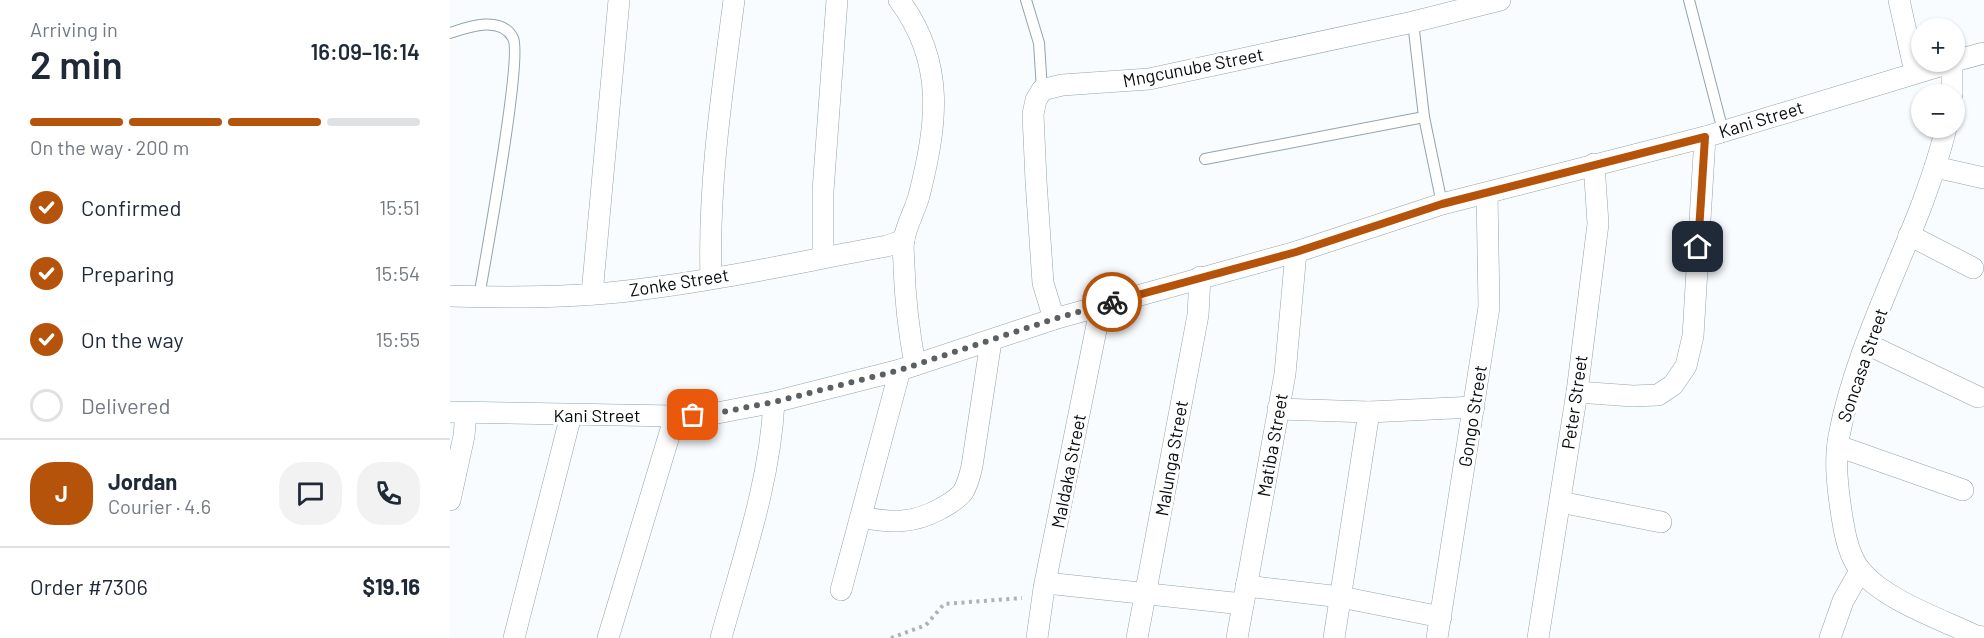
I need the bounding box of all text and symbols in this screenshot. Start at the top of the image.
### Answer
text: Arriving in [30,17,118,41]
map controls [1911,18,1965,138]
button: + [1911,18,1965,72]
text: 16:09–16:14 [311,38,420,64]
text: 2 min [30,40,123,87]
street label: Mngcunube Street [1121,43,1265,91]
button: − [1911,84,1965,138]
street label: Kani Street [1716,96,1806,142]
text: On the way · 200 m [30,135,189,159]
icon: check [30,191,63,224]
text: Confirmed [81,194,181,220]
text: 15:51 [379,195,420,219]
pin [1672,221,1723,272]
icon: home [1681,230,1714,263]
icon: check [30,257,63,290]
text: Preparing [81,260,174,286]
text: 15:54 [375,261,420,285]
street label: Zonke Street [628,263,730,301]
courier [1082,272,1142,332]
icon: bike [1096,286,1129,319]
street label: Soncasa Street [1832,305,1892,425]
icon: check [30,323,63,356]
text: On the way [81,326,184,352]
text: 15:55 [375,327,420,351]
street label: Peter Street [1556,353,1592,451]
street label: Gongo Street [1453,364,1491,468]
pin [667,389,718,440]
street label: Matiba Street [1252,391,1292,499]
text: Delivered [81,392,170,418]
icon: bag [676,398,709,431]
street label: Malunga Street [1150,398,1192,518]
street label: Kani Street [553,404,641,426]
street label: Maldaka Street [1046,412,1090,530]
button: chat [279,462,342,525]
button: phone [357,462,420,525]
text: Jordan [108,468,177,494]
text: J [55,480,68,506]
text: Courier · 4.6 [108,494,211,518]
text: Order #7306 [30,573,148,599]
text: $19.16 [362,573,420,599]

